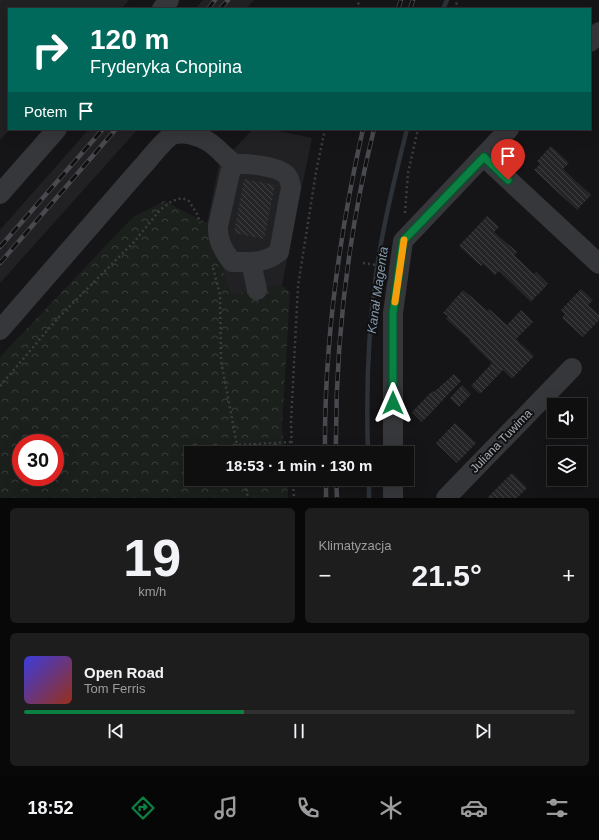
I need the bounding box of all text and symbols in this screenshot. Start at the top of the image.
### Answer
icon: right [24,24,76,76]
text: 120 m [90,24,169,55]
text: Fryderyka Chopina [90,57,242,77]
icon: arrive [75,100,97,122]
text: Potem [24,103,67,120]
pin [491,139,525,180]
icon: arrive [497,145,519,167]
water label: Kanał Magenta [364,246,391,334]
position arrow [372,382,414,424]
map controls [547,398,587,486]
button: sound [547,398,587,438]
street label: Juliana Tuwima [467,406,535,476]
speed limit sign: 30 [12,434,64,486]
button: layers [547,446,587,486]
text: 18:53 · 1 min · 130 m [226,457,372,474]
text: 19 [123,529,181,587]
text: Klimatyzacja [319,538,391,553]
text: 21.5° [412,559,482,592]
text: − [319,563,331,588]
text: + [562,563,575,588]
text: km/h [138,584,166,599]
text: Open Road [84,664,164,681]
text: Tom Ferris [84,681,145,696]
icon: previous [105,720,127,742]
icon: pause [288,720,310,742]
icon: next [472,720,494,742]
icon: directions [129,794,157,822]
icon: music [212,794,240,822]
icon: phone [294,794,322,822]
icon: climate [377,794,405,822]
icon: car [460,794,488,822]
icon: filters [543,794,571,822]
text: 18:52 [27,798,74,818]

